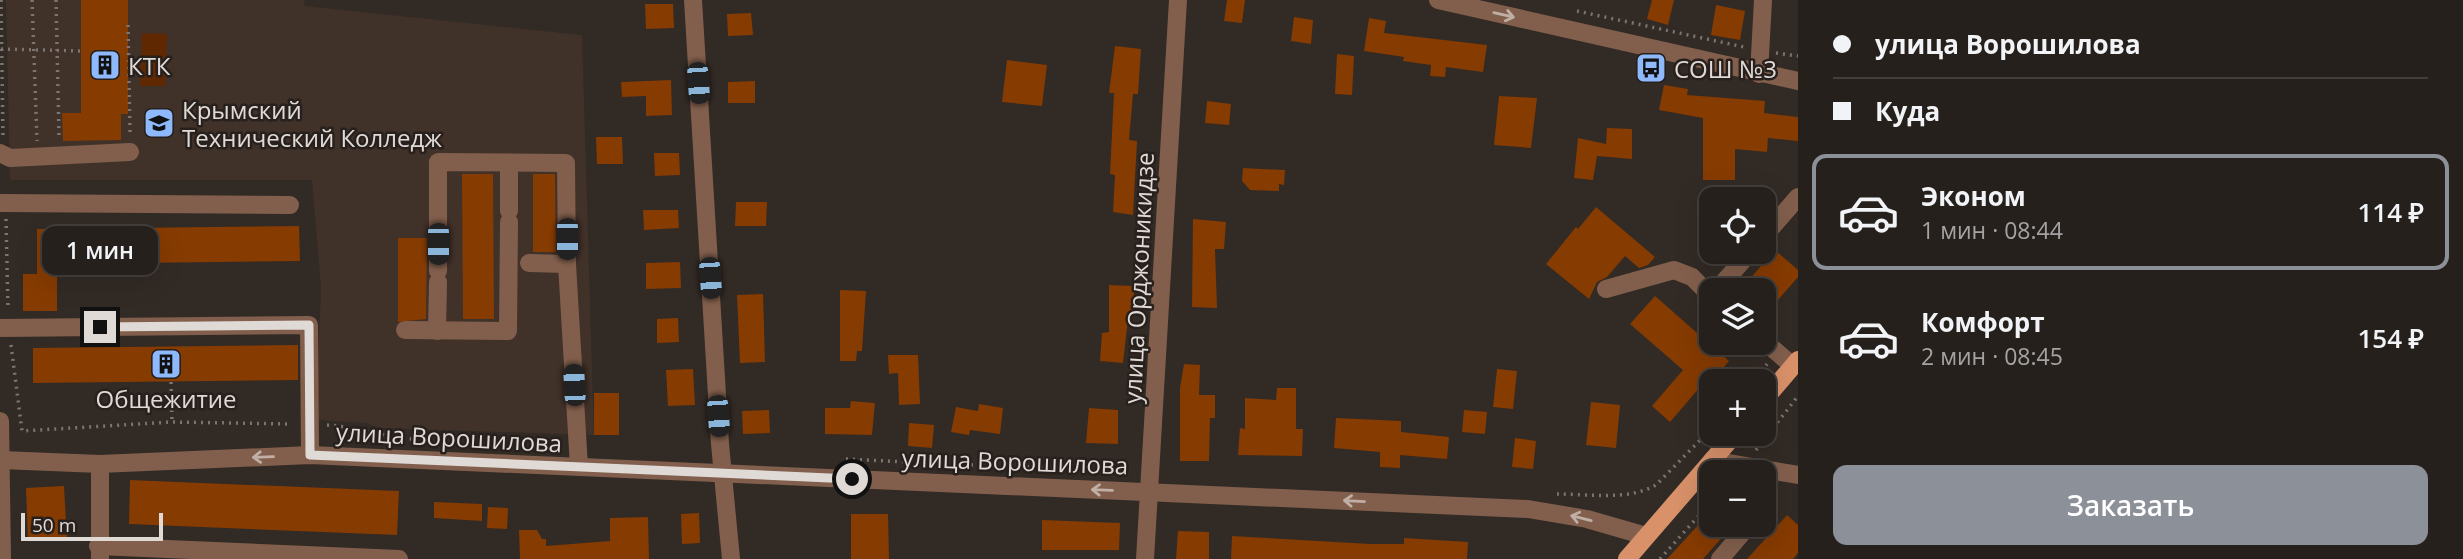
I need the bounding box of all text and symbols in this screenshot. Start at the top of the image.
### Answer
one-way arrow [1493,10,1515,23]
text: улица Ворошилова [1875,26,2141,62]
building icon: КТК [88,48,122,82]
place label: КТК [128,49,171,82]
bus stop icon: СОШ №3 [1634,51,1668,85]
place label: СОШ №3 [1674,52,1777,85]
car [687,61,710,105]
place label: Крымский Технический Колледж [182,93,442,154]
text: Куда [1875,93,1940,129]
school or university icon: Крымский Технический Колледж [142,106,176,140]
street label: улица Орджоникидзе [1115,151,1161,405]
text: Эконом [1921,178,2026,214]
icon: car [1837,181,1900,244]
map controls [1699,187,1776,537]
button: locate [1699,187,1776,264]
text: 114 ₽ [2358,194,2424,230]
text: 1 мин · 08:44 [1921,214,2063,246]
car [557,218,578,260]
car [428,223,449,265]
callout: 1 мин [42,226,158,274]
text: 1 мин [66,234,134,266]
car [699,256,722,300]
button: layers [1699,278,1776,355]
text: Комфорт [1921,304,2045,340]
icon: car [1837,307,1900,370]
route end [84,311,116,343]
text: 154 ₽ [2358,320,2424,356]
text: 2 мин · 08:45 [1921,340,2063,372]
building icon: Общежитие [149,347,183,381]
car [563,363,586,407]
button: + [1699,369,1776,446]
place label: Общежитие [96,382,236,415]
car [707,394,730,438]
street label: улица Ворошилова [335,415,563,459]
street label: улица Ворошилова [901,441,1129,481]
one-way arrow [252,451,275,464]
button: − [1699,460,1776,537]
route start [836,463,868,495]
button: Заказать [1833,465,2428,545]
one-way arrow [1091,483,1114,496]
one-way arrow [1343,494,1366,507]
scale bar [21,510,163,542]
one-way arrow [1570,511,1592,524]
text: 50 m [32,512,76,538]

